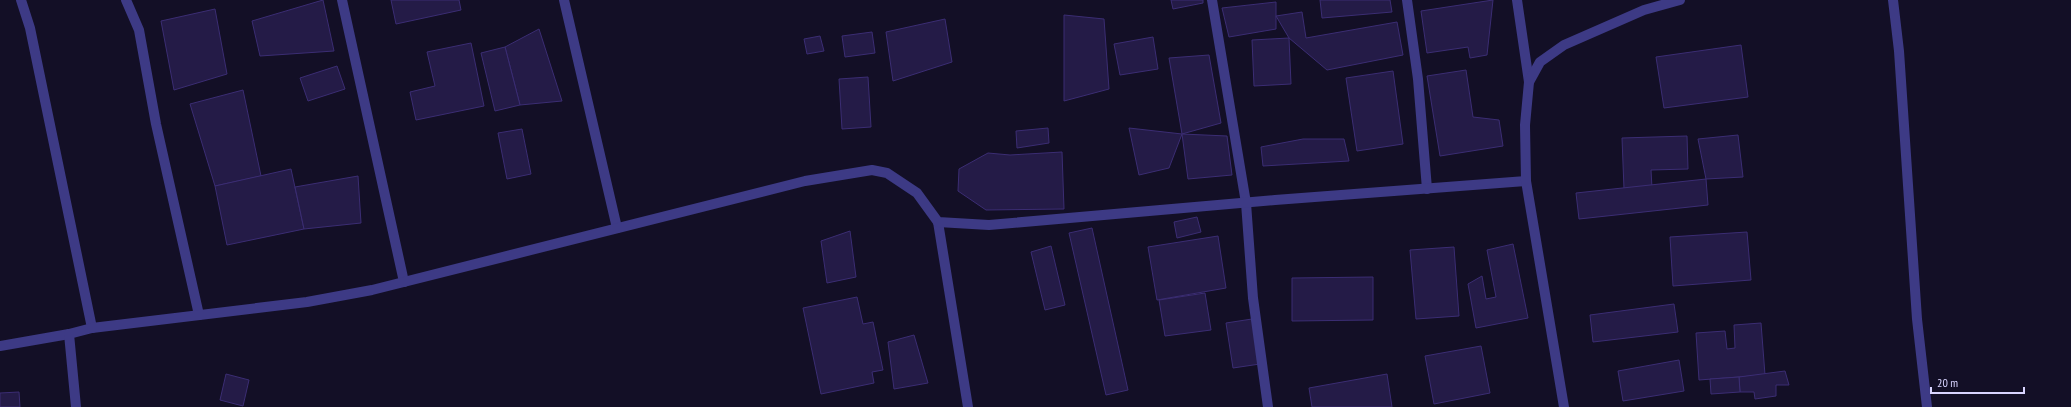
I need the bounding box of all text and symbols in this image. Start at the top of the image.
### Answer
scale bar [1931,369,2024,395]
text: 20 m [1937,375,1958,390]

